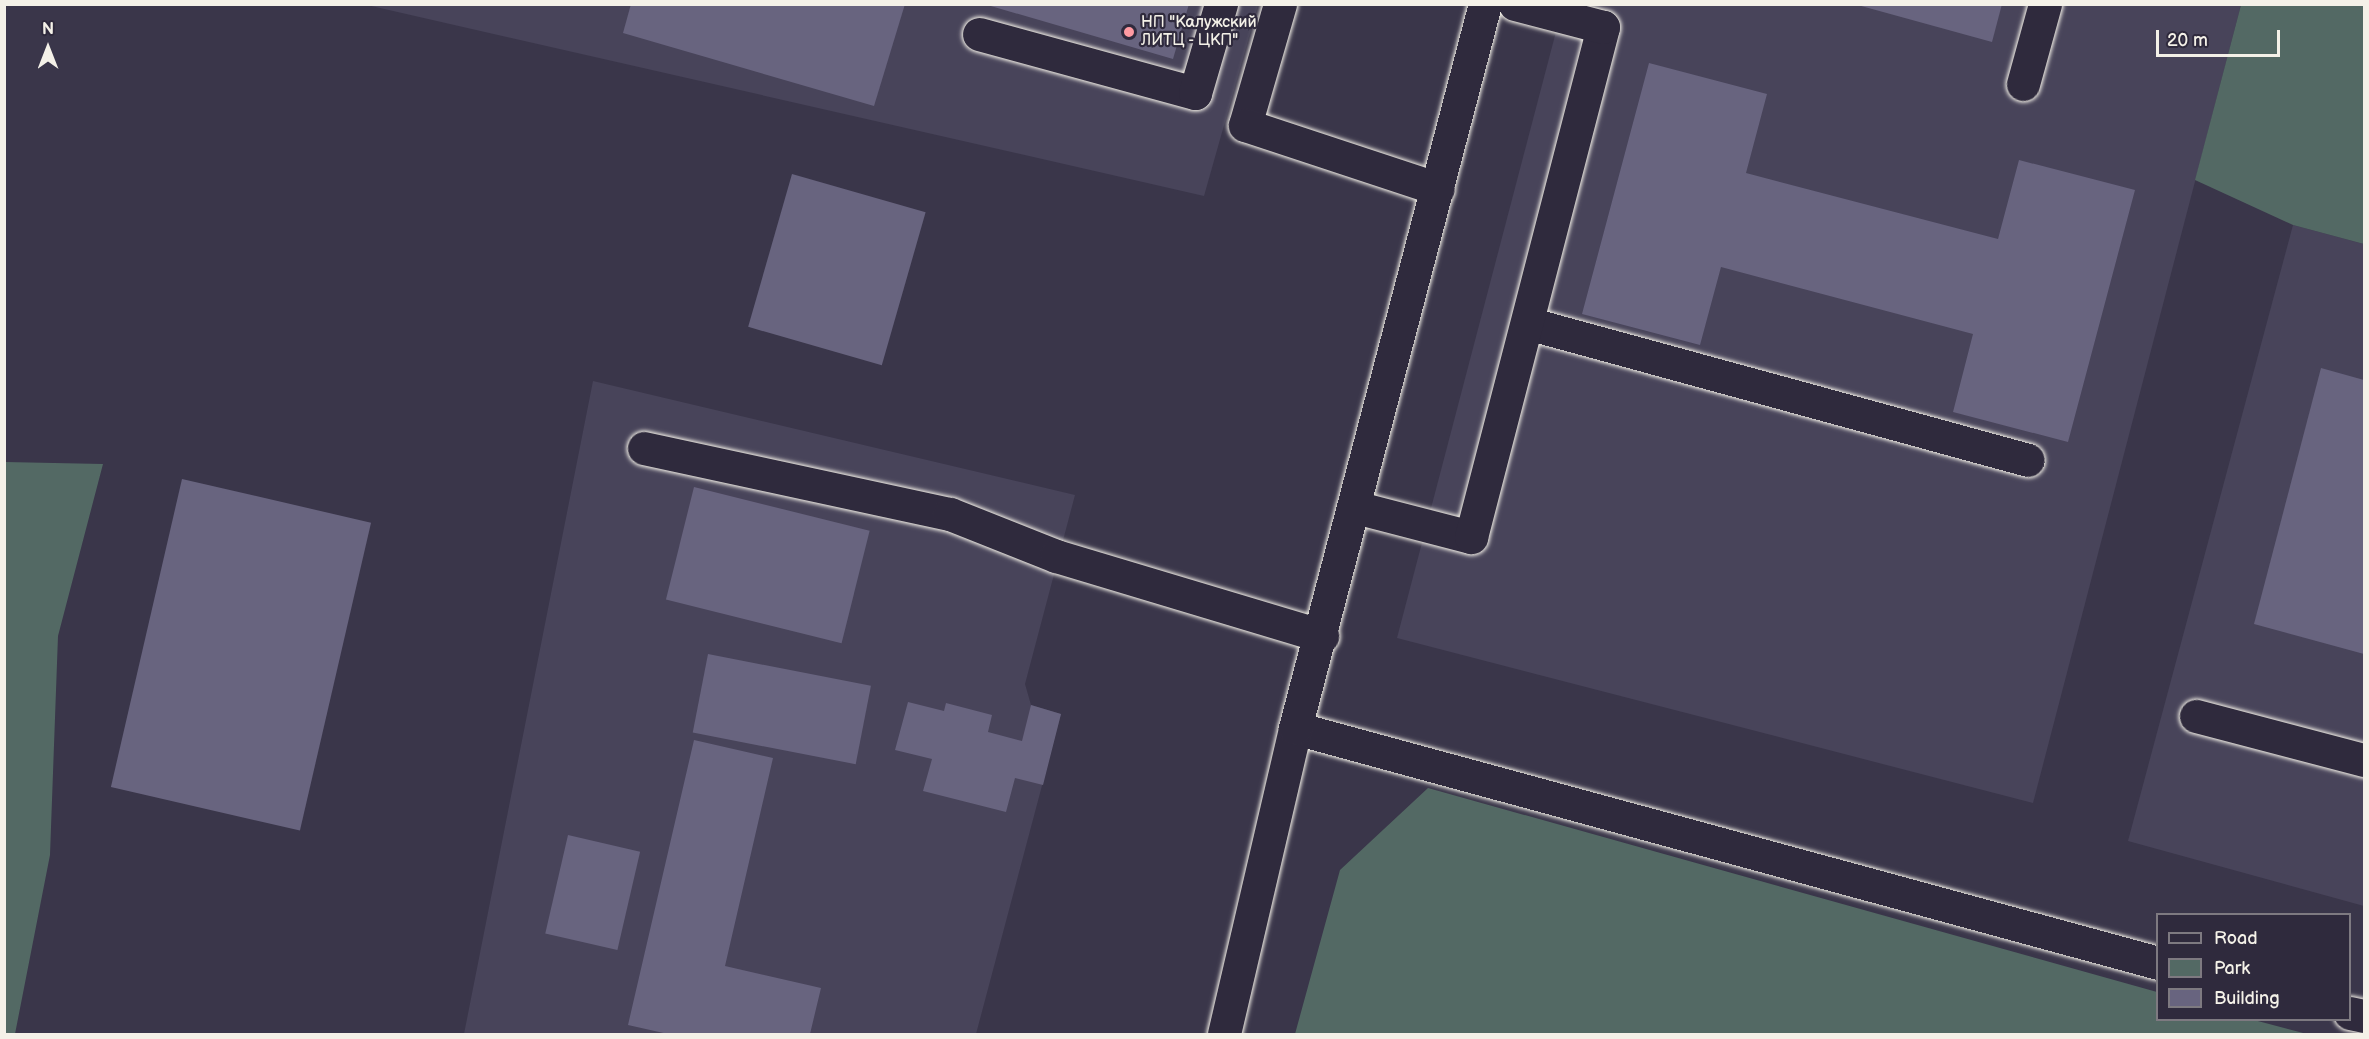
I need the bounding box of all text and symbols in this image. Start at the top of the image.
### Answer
place label: НП "Калужский ЛИТЦ - ЦКП" [1141,13,1257,51]
north arrow [18,18,78,78]
scale bar [2159,18,2284,56]
text: N [42,20,54,39]
marker: НП "Калужский ЛИТЦ - ЦКП" [1122,25,1136,39]
text: 20 m [2167,30,2208,51]
legend [2156,913,2351,1021]
text: Road [2214,928,2258,949]
text: Park [2214,958,2250,979]
text: Building [2214,988,2280,1009]

